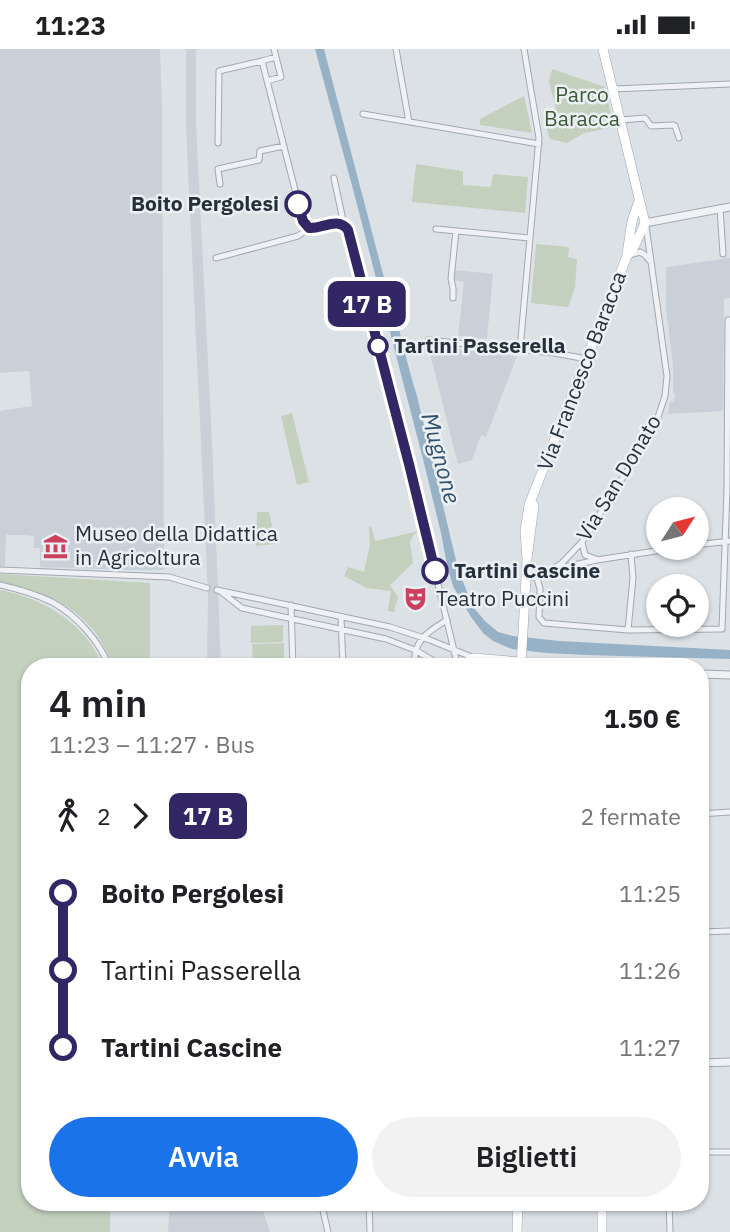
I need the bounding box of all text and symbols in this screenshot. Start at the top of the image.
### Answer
text: 11:23 [35,8,106,42]
park label: Parco Baracca [544,80,620,132]
place label: Boito Pergolesi [131,189,279,217]
marker: Boito Pergolesi [285,191,311,217]
street label: Via Francesco Baracca [530,267,632,474]
line badge: 17 B [318,281,416,327]
text: 17 B [342,288,392,320]
place label: Tartini Passerella [394,331,566,359]
marker: Tartini Passerella [368,336,388,356]
water label: Mugnone [415,409,469,507]
street label: Via San Donato [569,409,667,546]
north arrow [646,497,709,560]
map controls [646,497,709,637]
place label: Museo della Didattica in Agricoltura [75,519,278,571]
museum icon: Museo della Didattica in Agricoltura [41,532,69,560]
place label: Tartini Cascine [454,556,600,584]
marker: Tartini Cascine [422,558,448,584]
button: locate [646,574,709,637]
place label: Teatro Puccini [436,584,569,612]
theatre icon: Teatro Puccini [402,585,430,613]
text: 4 min [49,678,147,727]
text: 1.50 € [604,701,681,735]
text: 11:23 – 11:27 · Bus [49,729,255,759]
icon: walk [49,797,87,835]
icon: forward [121,797,159,835]
text: 17 B [183,800,233,832]
text: 2 [97,801,111,831]
text: 2 fermate [580,801,681,831]
text: Boito Pergolesi [101,876,284,910]
text: 11:25 [619,878,681,908]
text: Tartini Passerella [101,953,301,987]
text: 11:26 [619,955,681,985]
text: Tartini Cascine [101,1030,282,1064]
text: 11:27 [619,1032,681,1062]
button: Avvia [49,1117,358,1197]
button: Biglietti [372,1117,681,1197]

